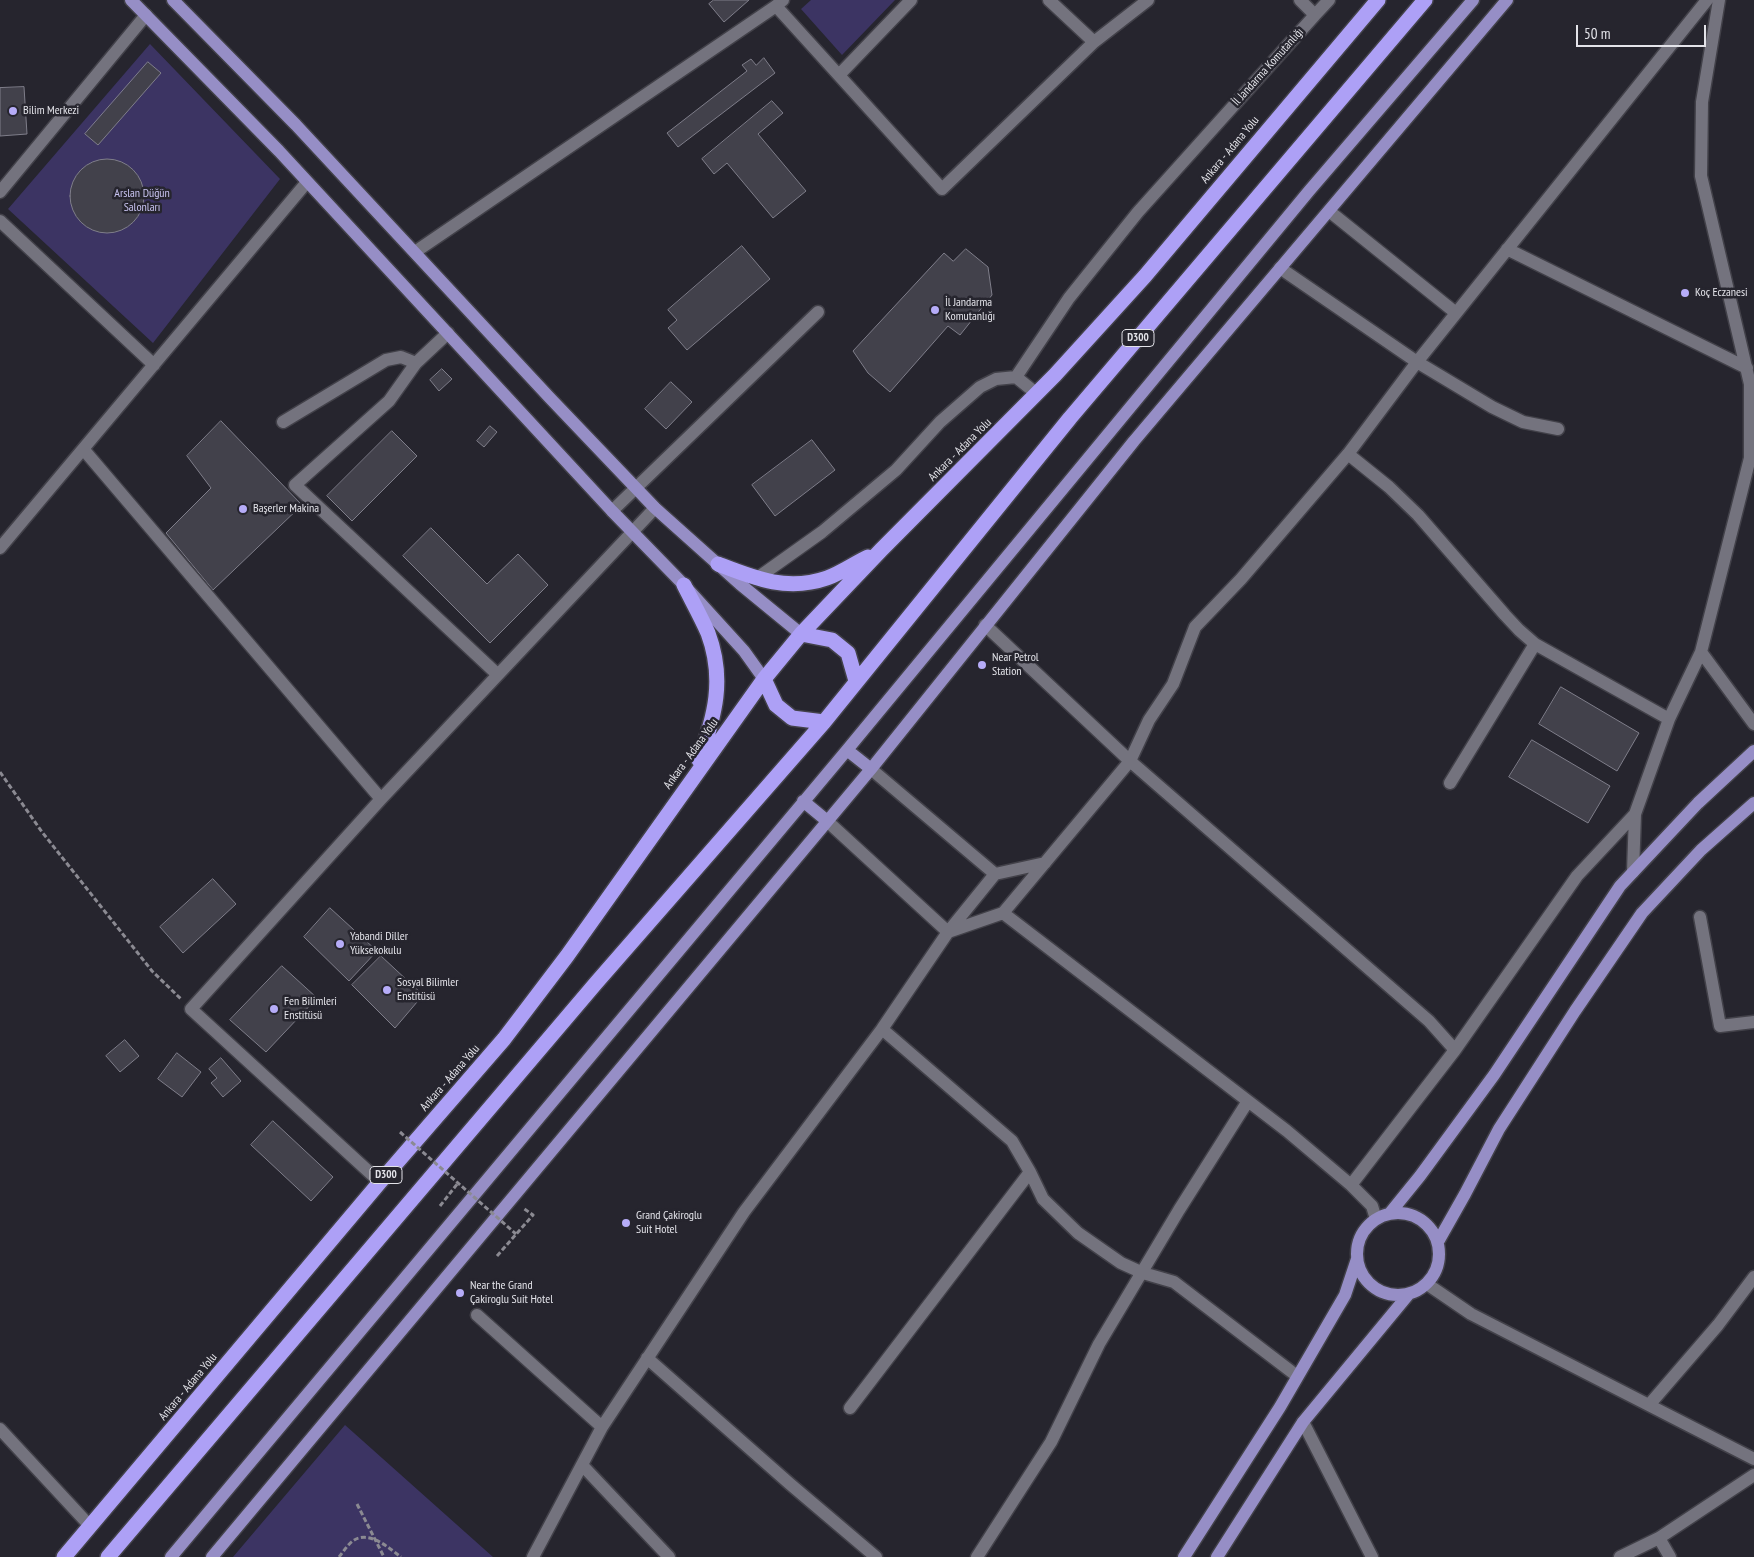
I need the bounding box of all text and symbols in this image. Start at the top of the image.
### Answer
scale bar [1579,15,1709,47]
text: 50 m [1584,24,1610,43]
street label: İl Jandarma Komutanlığı [1229,25,1307,109]
place label: Bilim Merkezi [23,104,79,118]
marker: Bilim Merkezi [7,105,19,117]
street label: Ankara - Adana Yolu [1198,114,1262,186]
park label: Arslan Düğün Salonları [114,187,170,215]
place label: Koç Eczanesi [1695,286,1748,300]
marker: Koç Eczanesi [1679,287,1691,299]
place label: İl Jandarma Komutanlığı [945,296,995,324]
marker: İl Jandarma Komutanlığı [929,304,941,316]
road number: D300 [1122,329,1154,346]
street label: Ankara - Adana Yolu [926,416,994,484]
place label: Başerler Makina [253,502,319,516]
marker: Başerler Makina [237,503,249,515]
place label: Near Petrol Station [992,651,1039,679]
marker: Near Petrol Station [976,659,988,671]
street label: Ankara - Adana Yolu [661,716,721,792]
place label: Yabandi Diller Yüksekokulu [350,930,408,958]
marker: Yabandi Diller Yüksekokulu [334,938,346,950]
place label: Sosyal Bilimler Enstitüsü [397,976,459,1004]
marker: Sosyal Bilimler Enstitüsü [381,984,393,996]
place label: Fen Bilimleri Enstitüsü [284,995,337,1023]
marker: Fen Bilimleri Enstitüsü [268,1003,280,1015]
street label: Ankara - Adana Yolu [417,1042,483,1114]
road number: D300 [370,1166,402,1184]
place label: Grand Çakiroglu Suit Hotel [636,1209,702,1237]
marker: Grand Çakiroglu Suit Hotel [620,1217,632,1229]
place label: Near the Grand Çakiroglu Suit Hotel [470,1279,553,1307]
marker: Near the Grand Çakiroglu Suit Hotel [454,1287,466,1299]
street label: Ankara - Adana Yolu [156,1351,220,1423]

